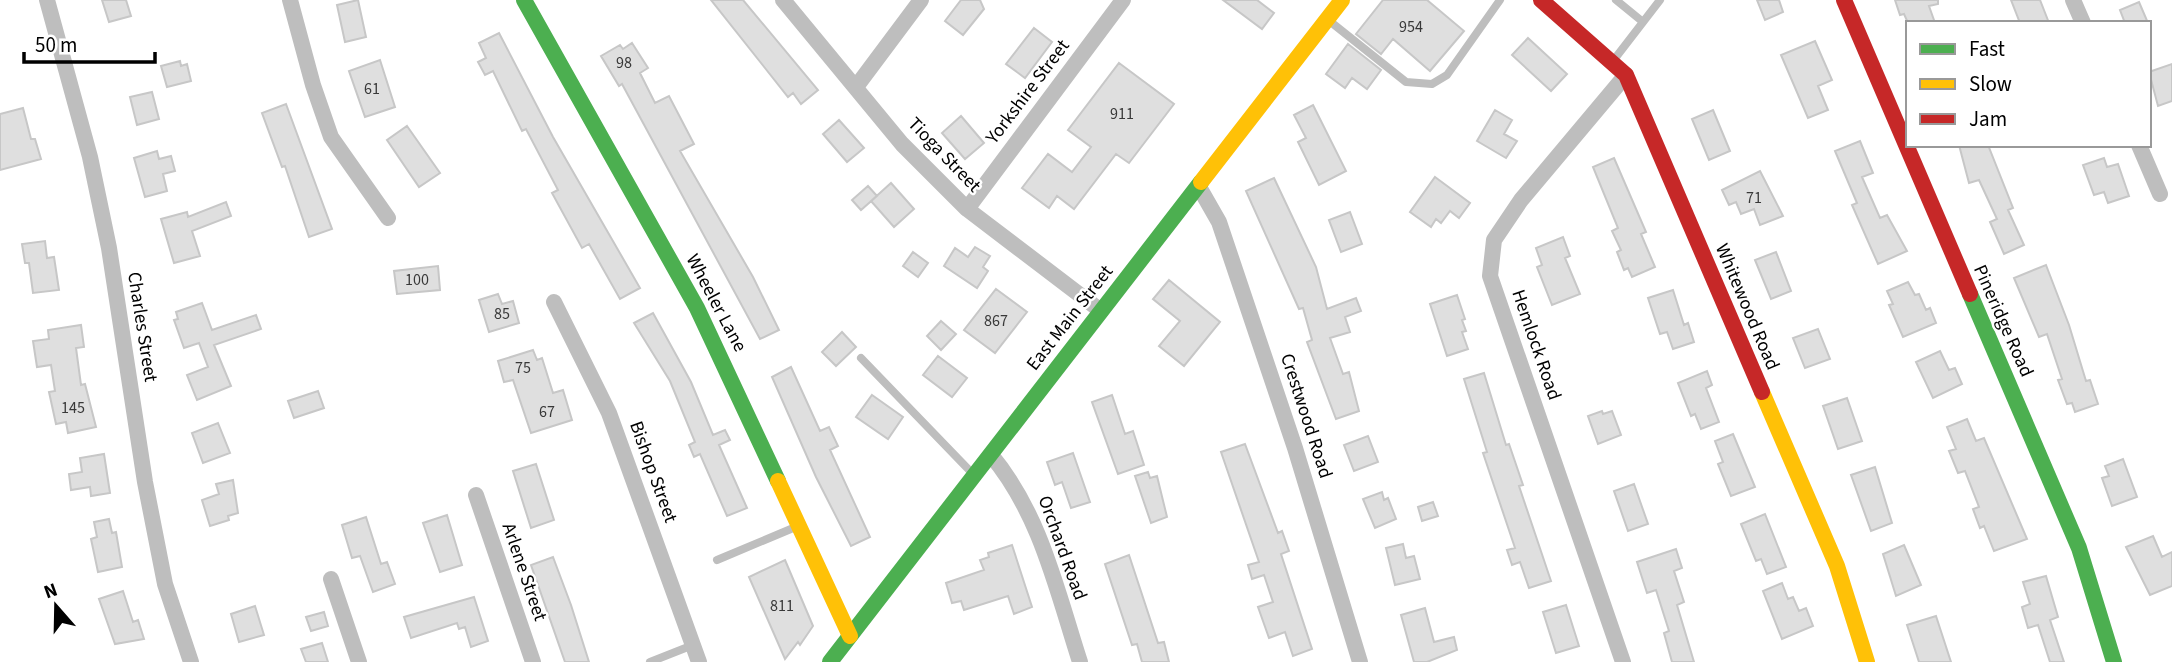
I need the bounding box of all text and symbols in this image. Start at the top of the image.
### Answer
house number: 954 [1399,16,1423,38]
scale bar [24,21,156,65]
legend [1906,21,2151,147]
text: 50 m [35,30,77,60]
street label: Yorkshire Street [979,34,1077,151]
text: Fast [1969,34,2005,64]
house number: 98 [616,52,632,74]
text: Slow [1969,69,2012,99]
house number: 61 [364,78,380,100]
house number: 911 [1110,103,1134,125]
text: Jam [1969,104,2007,134]
street label: Tioga Street [901,111,987,199]
house number: 71 [1746,187,1762,209]
street label: Whitewood Road [1708,240,1786,374]
street label: Wheeler Lane [679,249,753,357]
street label: East Main Street [1020,259,1120,376]
street label: Pineridge Road [1966,261,2040,381]
house number: 100 [405,269,429,291]
street label: Charles Street [120,270,164,384]
street label: Hemlock Road [1504,286,1568,404]
house number: 85 [494,303,510,325]
house number: 867 [984,310,1008,332]
street label: Crestwood Road [1273,350,1339,482]
house number: 75 [515,357,531,379]
house number: 145 [61,397,85,419]
house number: 67 [539,401,555,423]
street label: Bishop Street [622,417,684,527]
street label: Orchard Road [1031,492,1093,604]
street label: Arlene Street [495,519,554,625]
north arrow [21,571,91,641]
text: N [40,577,61,606]
house number: 811 [770,595,794,617]

